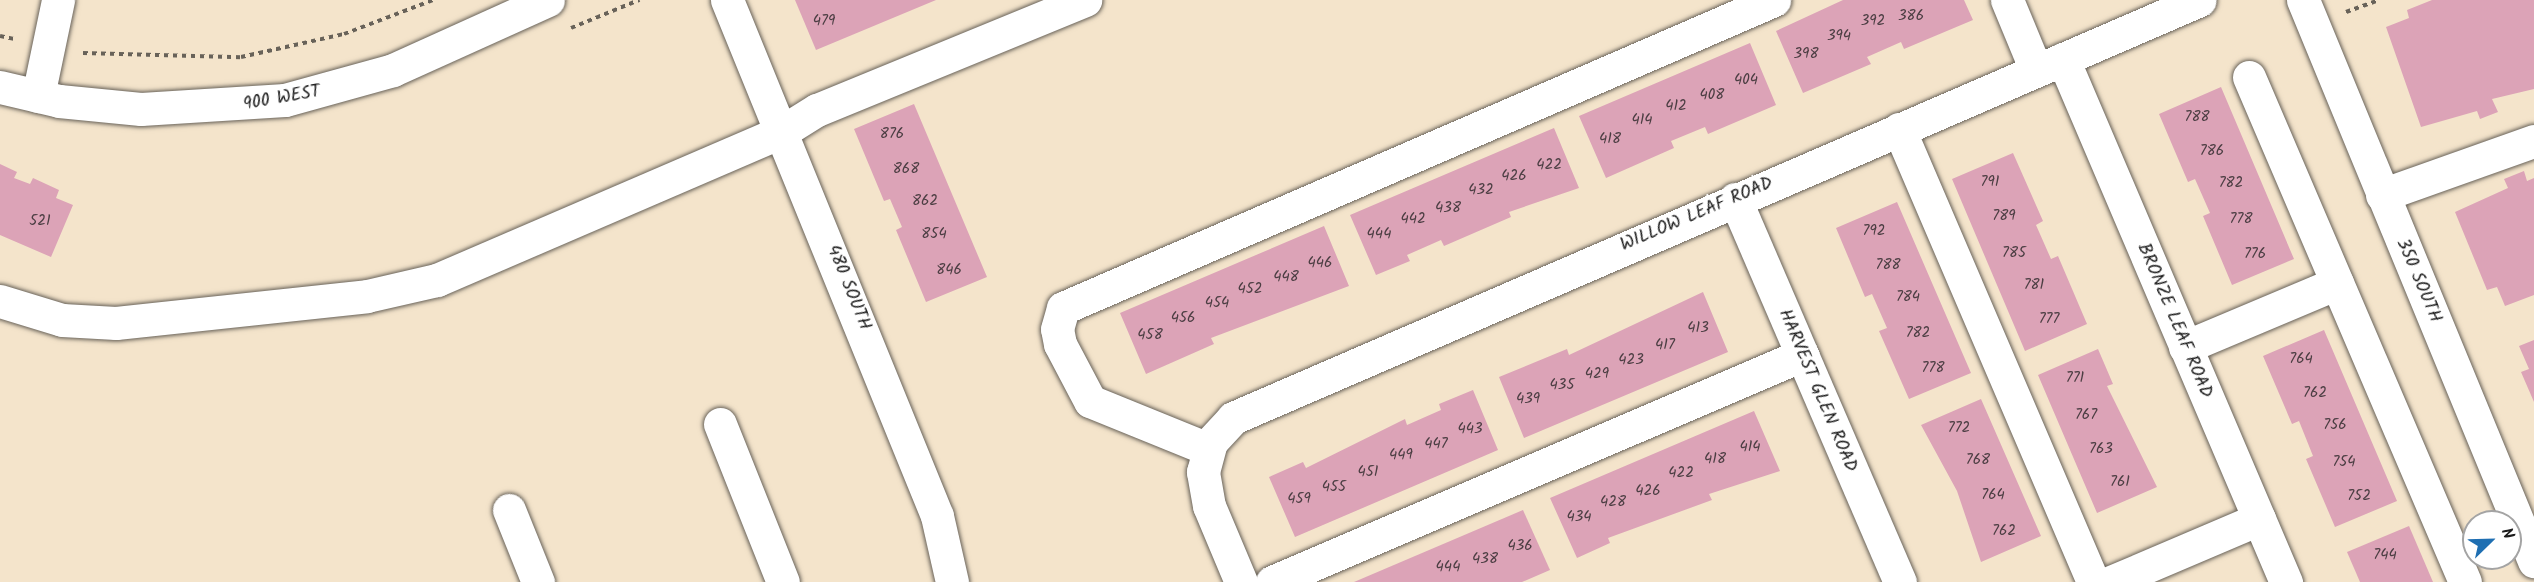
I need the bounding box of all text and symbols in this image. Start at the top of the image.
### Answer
house number: 386 [1898,8,1924,26]
house number: 479 [813,13,835,31]
house number: 392 [1861,13,1885,31]
house number: 394 [1827,28,1851,46]
house number: 398 [1794,46,1818,64]
house number: 404 [1734,72,1758,90]
street label: 900 WEST [242,82,322,116]
house number: 408 [1700,87,1724,105]
house number: 412 [1665,98,1687,116]
house number: 788 [2185,109,2209,127]
house number: 414 [1631,112,1653,130]
house number: 876 [880,126,904,144]
house number: 418 [1599,131,1621,149]
house number: 786 [2200,143,2224,161]
house number: 422 [1536,157,1562,175]
house number: 868 [893,161,919,179]
house number: 426 [1501,168,1527,186]
street label: WILLOW LEAF ROAD [1617,173,1777,257]
house number: 791 [1981,174,1999,192]
house number: 782 [2219,175,2243,193]
house number: 432 [1468,182,1494,200]
house number: 862 [912,193,938,211]
house number: 438 [1435,200,1461,218]
house number: 789 [1992,208,2016,226]
house number: 442 [1400,211,1426,229]
house number: 778 [2230,211,2252,229]
house number: 521 [29,213,51,231]
house number: 792 [1863,223,1885,241]
house number: 854 [921,226,947,244]
house number: 444 [1367,226,1391,244]
street label: 350 SOUTH [2391,236,2445,326]
street label: BRONZE LEAF ROAD [2132,240,2216,402]
street label: 480 SOUTH [821,242,875,334]
house number: 785 [2002,245,2026,263]
house number: 776 [2244,246,2266,264]
house number: 446 [1308,255,1332,273]
house number: 788 [1876,257,1900,275]
house number: 846 [936,262,962,280]
house number: 448 [1273,269,1299,287]
house number: 781 [2024,277,2044,295]
house number: 452 [1237,281,1263,299]
house number: 784 [1896,289,1920,307]
house number: 454 [1205,295,1229,313]
street label: HARVEST GLEN ROAD [1773,306,1861,476]
house number: 456 [1171,310,1195,328]
house number: 777 [2039,311,2059,329]
house number: 413 [1687,320,1709,338]
house number: 782 [1906,325,1930,343]
house number: 458 [1137,327,1163,345]
house number: 417 [1655,337,1675,355]
house number: 764 [2289,351,2313,369]
house number: 423 [1618,352,1644,370]
house number: 778 [1922,360,1944,378]
house number: 429 [1585,366,1609,384]
house number: 771 [2066,370,2084,388]
house number: 435 [1550,377,1574,395]
house number: 762 [2303,385,2327,403]
house number: 439 [1516,391,1540,409]
house number: 767 [2075,407,2097,425]
house number: 756 [2323,417,2347,435]
house number: 772 [1948,420,1970,438]
house number: 443 [1457,421,1483,439]
house number: 447 [1424,436,1448,454]
house number: 414 [1739,439,1761,457]
house number: 763 [2089,441,2113,459]
house number: 449 [1389,447,1413,465]
house number: 418 [1704,451,1726,469]
house number: 768 [1966,452,1990,470]
house number: 754 [2332,454,2356,472]
house number: 451 [1357,464,1379,482]
house number: 422 [1668,465,1694,483]
house number: 761 [2110,474,2130,492]
house number: 455 [1322,479,1346,497]
house number: 426 [1635,483,1661,501]
house number: 764 [1981,487,2005,505]
house number: 752 [2347,488,2371,506]
house number: 459 [1287,491,1311,509]
house number: 428 [1600,494,1626,512]
house number: 434 [1566,509,1592,527]
north arrow [2462,510,2522,570]
house number: 762 [1992,523,2016,541]
text: N [2494,524,2521,543]
house number: 436 [1507,538,1533,556]
house number: 744 [2373,547,2397,565]
house number: 438 [1472,551,1498,569]
house number: 444 [1436,559,1460,577]

